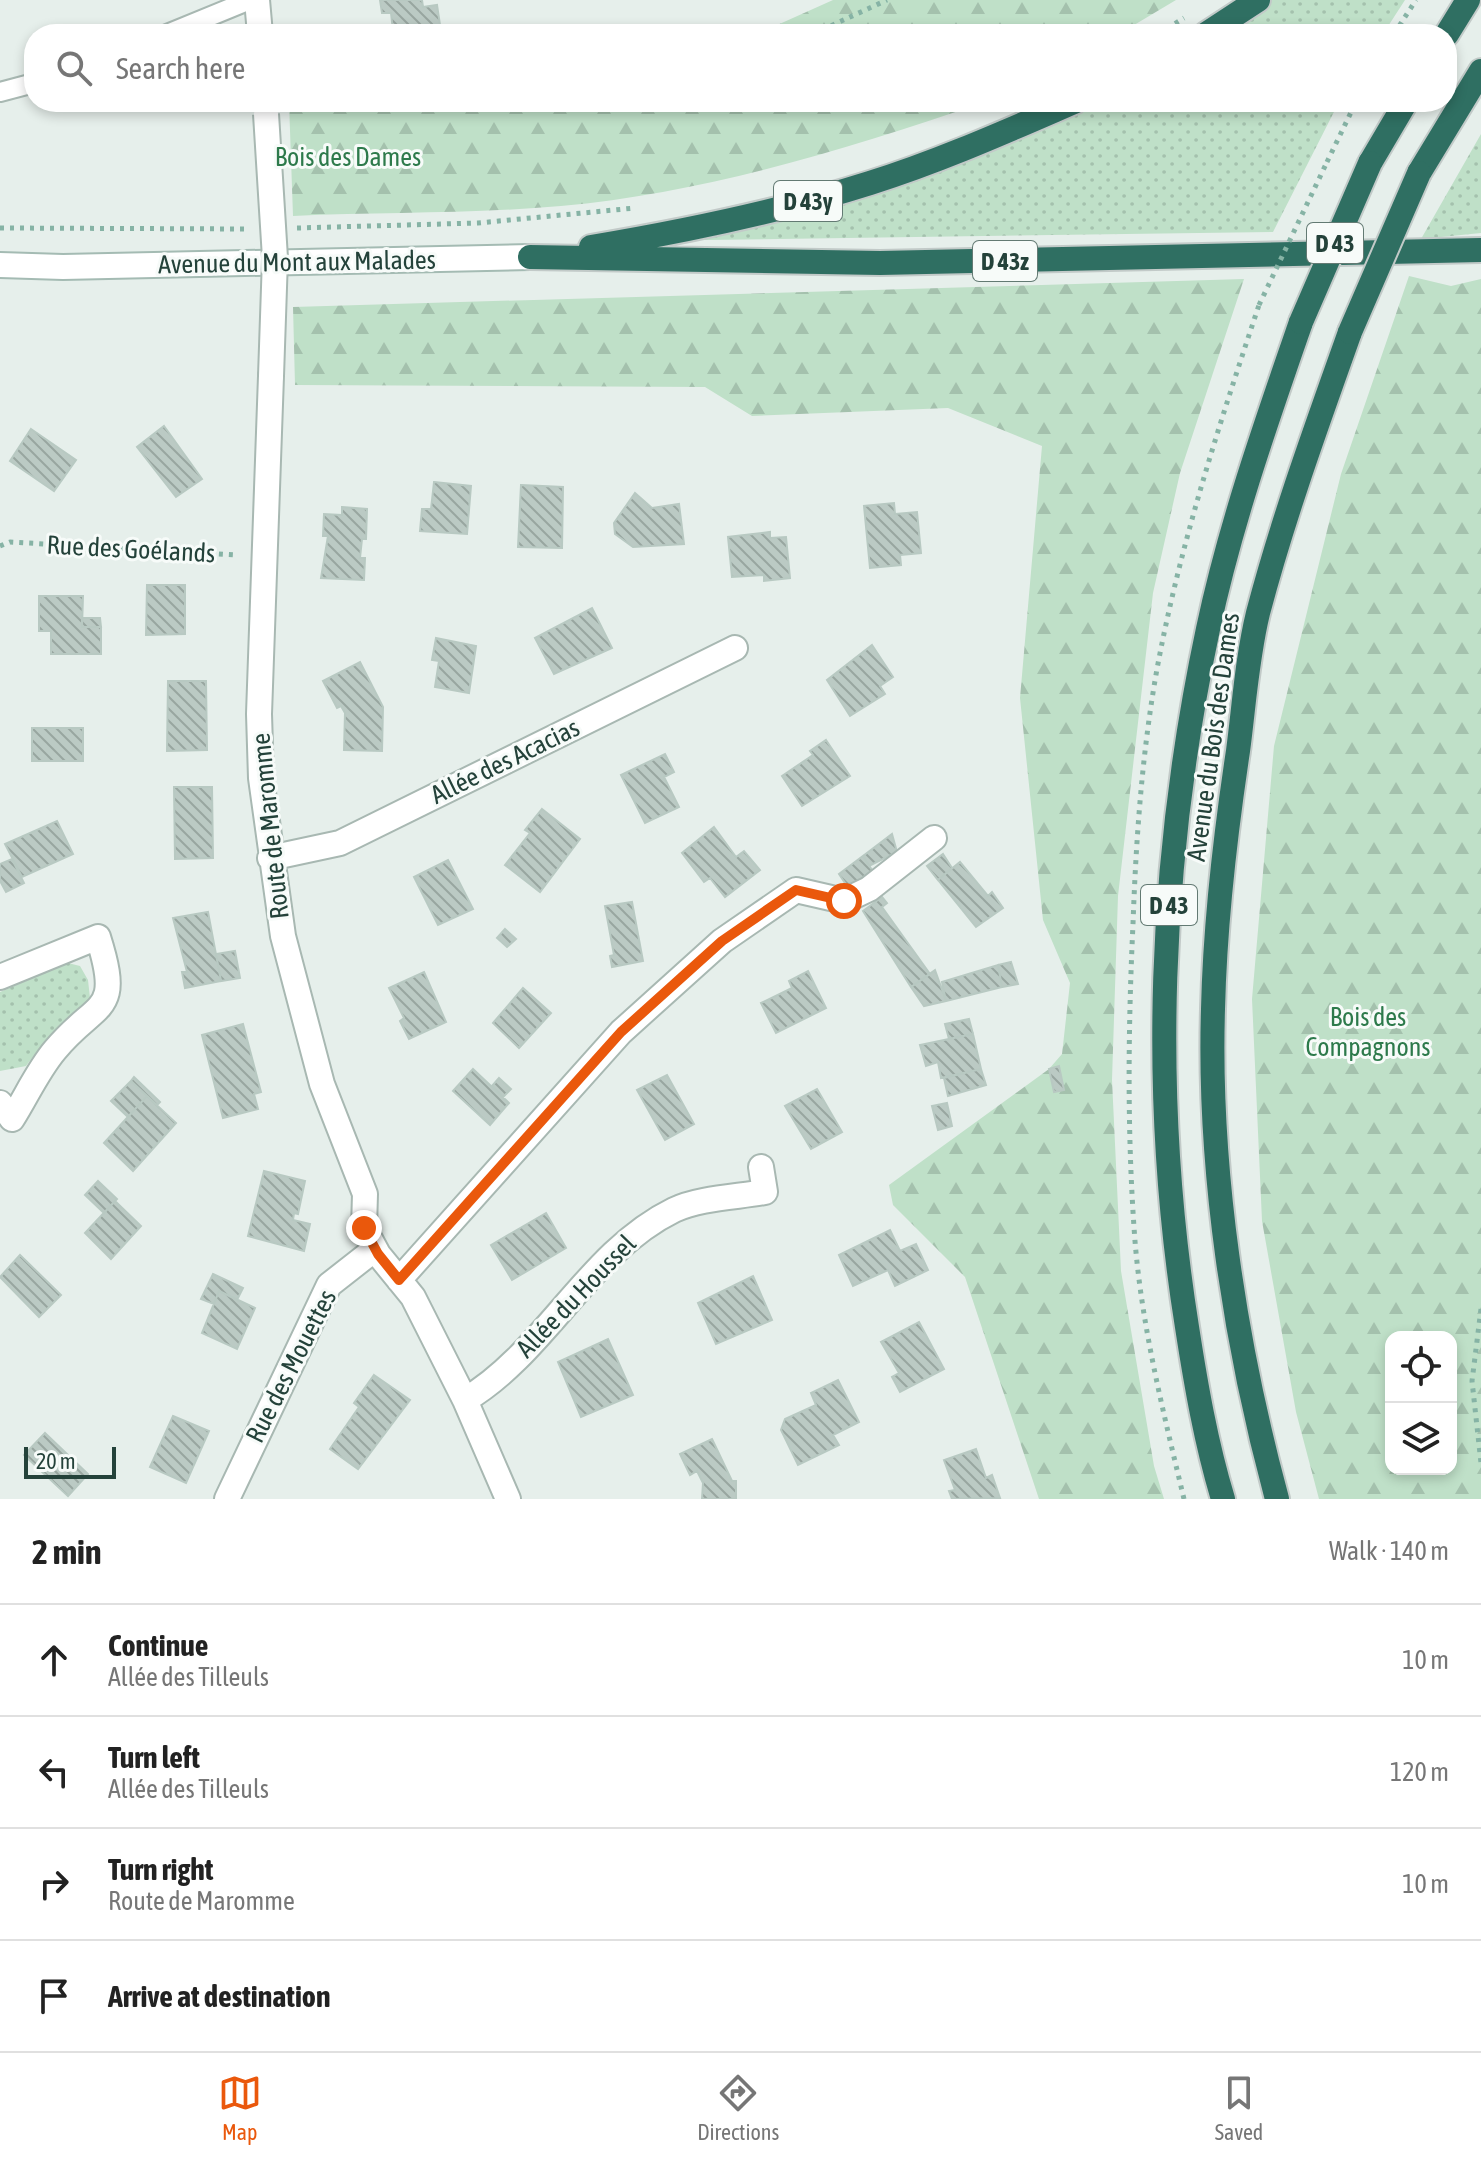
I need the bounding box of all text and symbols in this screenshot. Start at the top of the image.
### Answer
search box [24,24,1457,112]
icon: search [52,46,96,90]
text: Search here [116,51,245,85]
park label: Bois des Dames [275,142,421,172]
road number: D 43y [774,181,842,221]
road number: D 43 [1307,223,1363,263]
road number: D 43z [973,241,1037,281]
street label: Avenue du Mont aux Malades [158,245,436,279]
street label: Rue des Goélands [46,530,216,568]
street label: Avenue du Bois des Dames [1181,611,1245,863]
street label: Allée des Acacias [426,712,584,810]
street label: Route de Maromme [245,732,295,920]
route start [826,883,862,919]
road number: D 43 [1141,885,1197,925]
park label: Bois des Compagnons [1306,1002,1430,1062]
route end [346,1210,382,1246]
street label: Allée du Houssel [510,1228,642,1363]
street label: Rue des Mouettes [240,1285,342,1447]
map controls [1385,1331,1457,1475]
button: locate [1385,1331,1457,1403]
button: layers [1385,1403,1457,1475]
scale bar [24,1443,116,1479]
text: 20 m [36,1448,76,1474]
text: 2 min [32,1532,101,1571]
text: Walk · 140 m [1329,1536,1449,1566]
text: Continue [108,1628,208,1662]
icon: ahead [32,1638,76,1682]
text: 10 m [1402,1645,1449,1675]
text: Allée des Tilleuls [108,1662,269,1692]
text: Turn left [108,1740,200,1774]
icon: left [32,1750,76,1794]
text: 120 m [1390,1757,1449,1787]
text: Allée des Tilleuls [108,1774,269,1804]
text: Turn right [108,1852,214,1886]
icon: right [32,1862,76,1906]
text: 10 m [1402,1869,1449,1899]
text: Route de Maromme [108,1886,295,1916]
icon: arrive [32,1974,76,2018]
text: Arrive at destination [108,1979,330,2013]
tab: Map [218,2071,262,2145]
tab: Directions [697,2071,779,2145]
tab: Saved [1215,2071,1263,2145]

